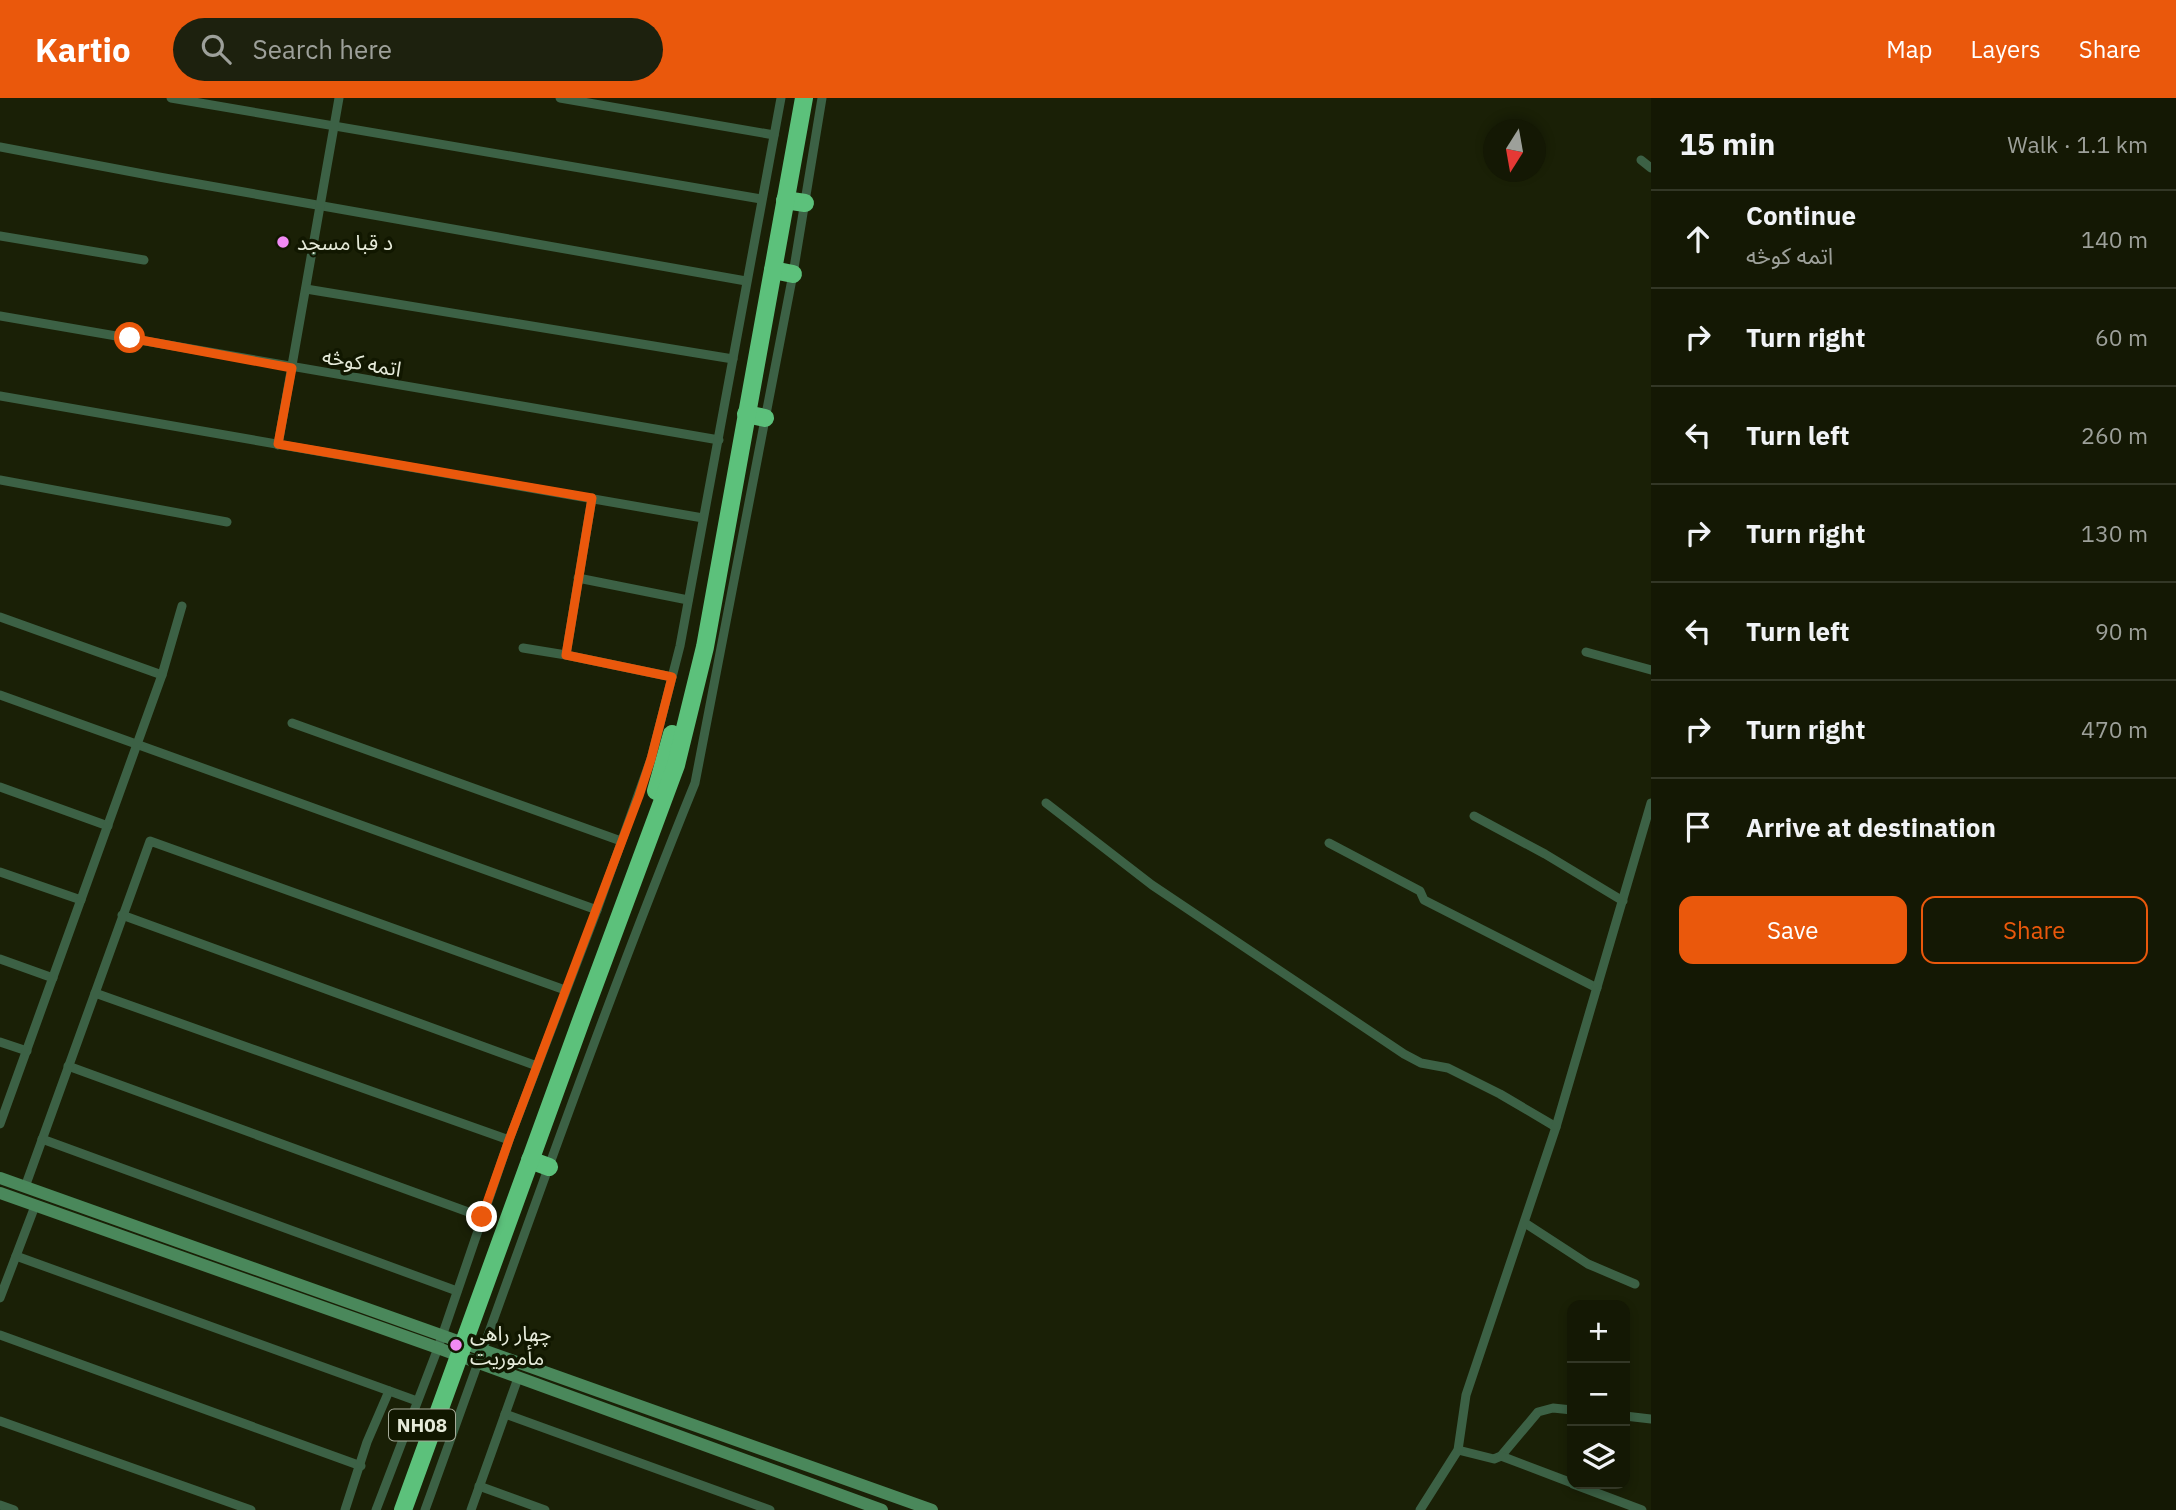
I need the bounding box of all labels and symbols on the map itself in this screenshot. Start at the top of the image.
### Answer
north arrow [1483,119,1546,182]
place label: د قبا مسجد [297,228,393,256]
marker: د قبا مسجد [275,234,291,250]
route start [114,322,145,353]
street label: اتمه کوڅه [320,341,404,383]
route end [466,1201,497,1232]
place label: چهار راهی مأموریت [470,1319,551,1371]
marker: چهار راهی مأموریت [448,1337,464,1353]
road number: NH08 [389,1410,455,1441]

